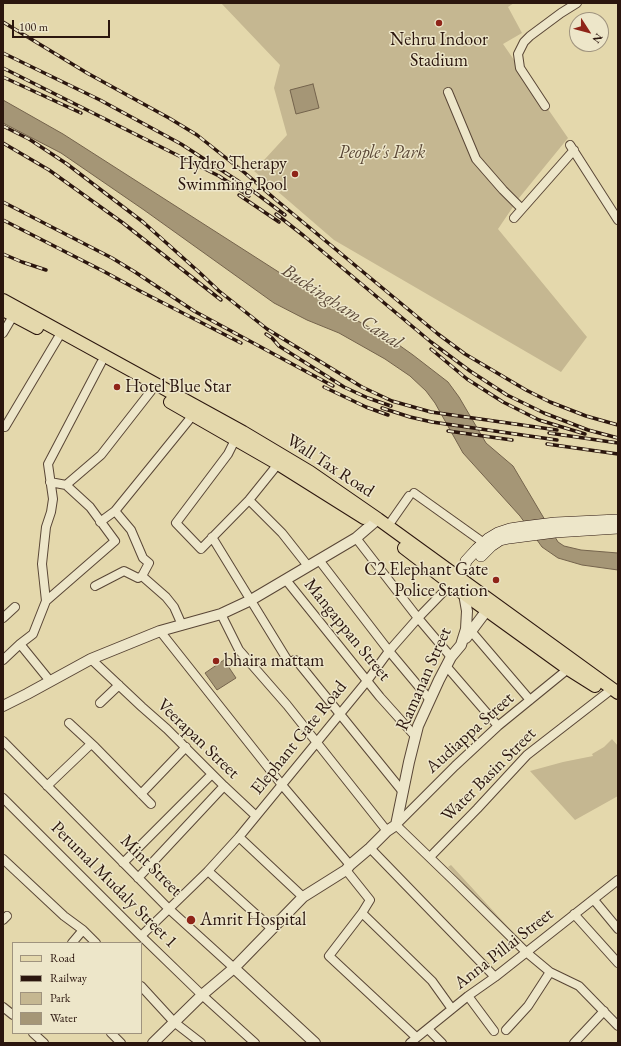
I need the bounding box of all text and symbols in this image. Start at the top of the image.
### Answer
scale bar [14,12,112,38]
north arrow [569,12,609,52]
marker: Nehru Indoor Stadium [434,18,444,28]
text: 100 m [19,19,48,35]
place label: Nehru Indoor Stadium [390,29,488,72]
text: N [590,31,606,46]
park label: People's Park [338,142,426,164]
place label: Hydro Therapy Swimming Pool [178,153,287,196]
marker: Hydro Therapy Swimming Pool [290,169,300,179]
water label: Buckingham Canal [277,259,407,355]
place label: Hotel Blue Star [125,376,231,398]
marker: Hotel Blue Star [112,382,122,392]
street label: Wall Tax Road [282,430,378,502]
place label: C2 Elephant Gate Police Station [364,559,488,602]
street label: Mangappan Street [299,574,395,686]
marker: C2 Elephant Gate Police Station [491,575,501,585]
street label: Ramanan Street [392,624,456,734]
place label: bhaira mattam [224,650,324,672]
marker: bhaira mattam [211,656,221,666]
street label: Elephant Gate Road [247,677,351,799]
street label: Audiappa Street [421,688,519,778]
street label: Veerapan Street [152,694,244,784]
street label: Water Basin Street [437,723,541,827]
street label: Perumal Mudaly Street 1 [46,817,182,953]
street label: Mint Street [115,830,187,902]
street label: Anna Pillai Street [450,904,558,994]
place label: Amrit Hospital [200,909,306,931]
marker: Amrit Hospital [185,914,197,926]
legend [12,942,142,1034]
text: Road [50,950,75,966]
text: Railway [50,970,87,986]
text: Park [50,990,70,1006]
text: Water [50,1010,77,1026]

